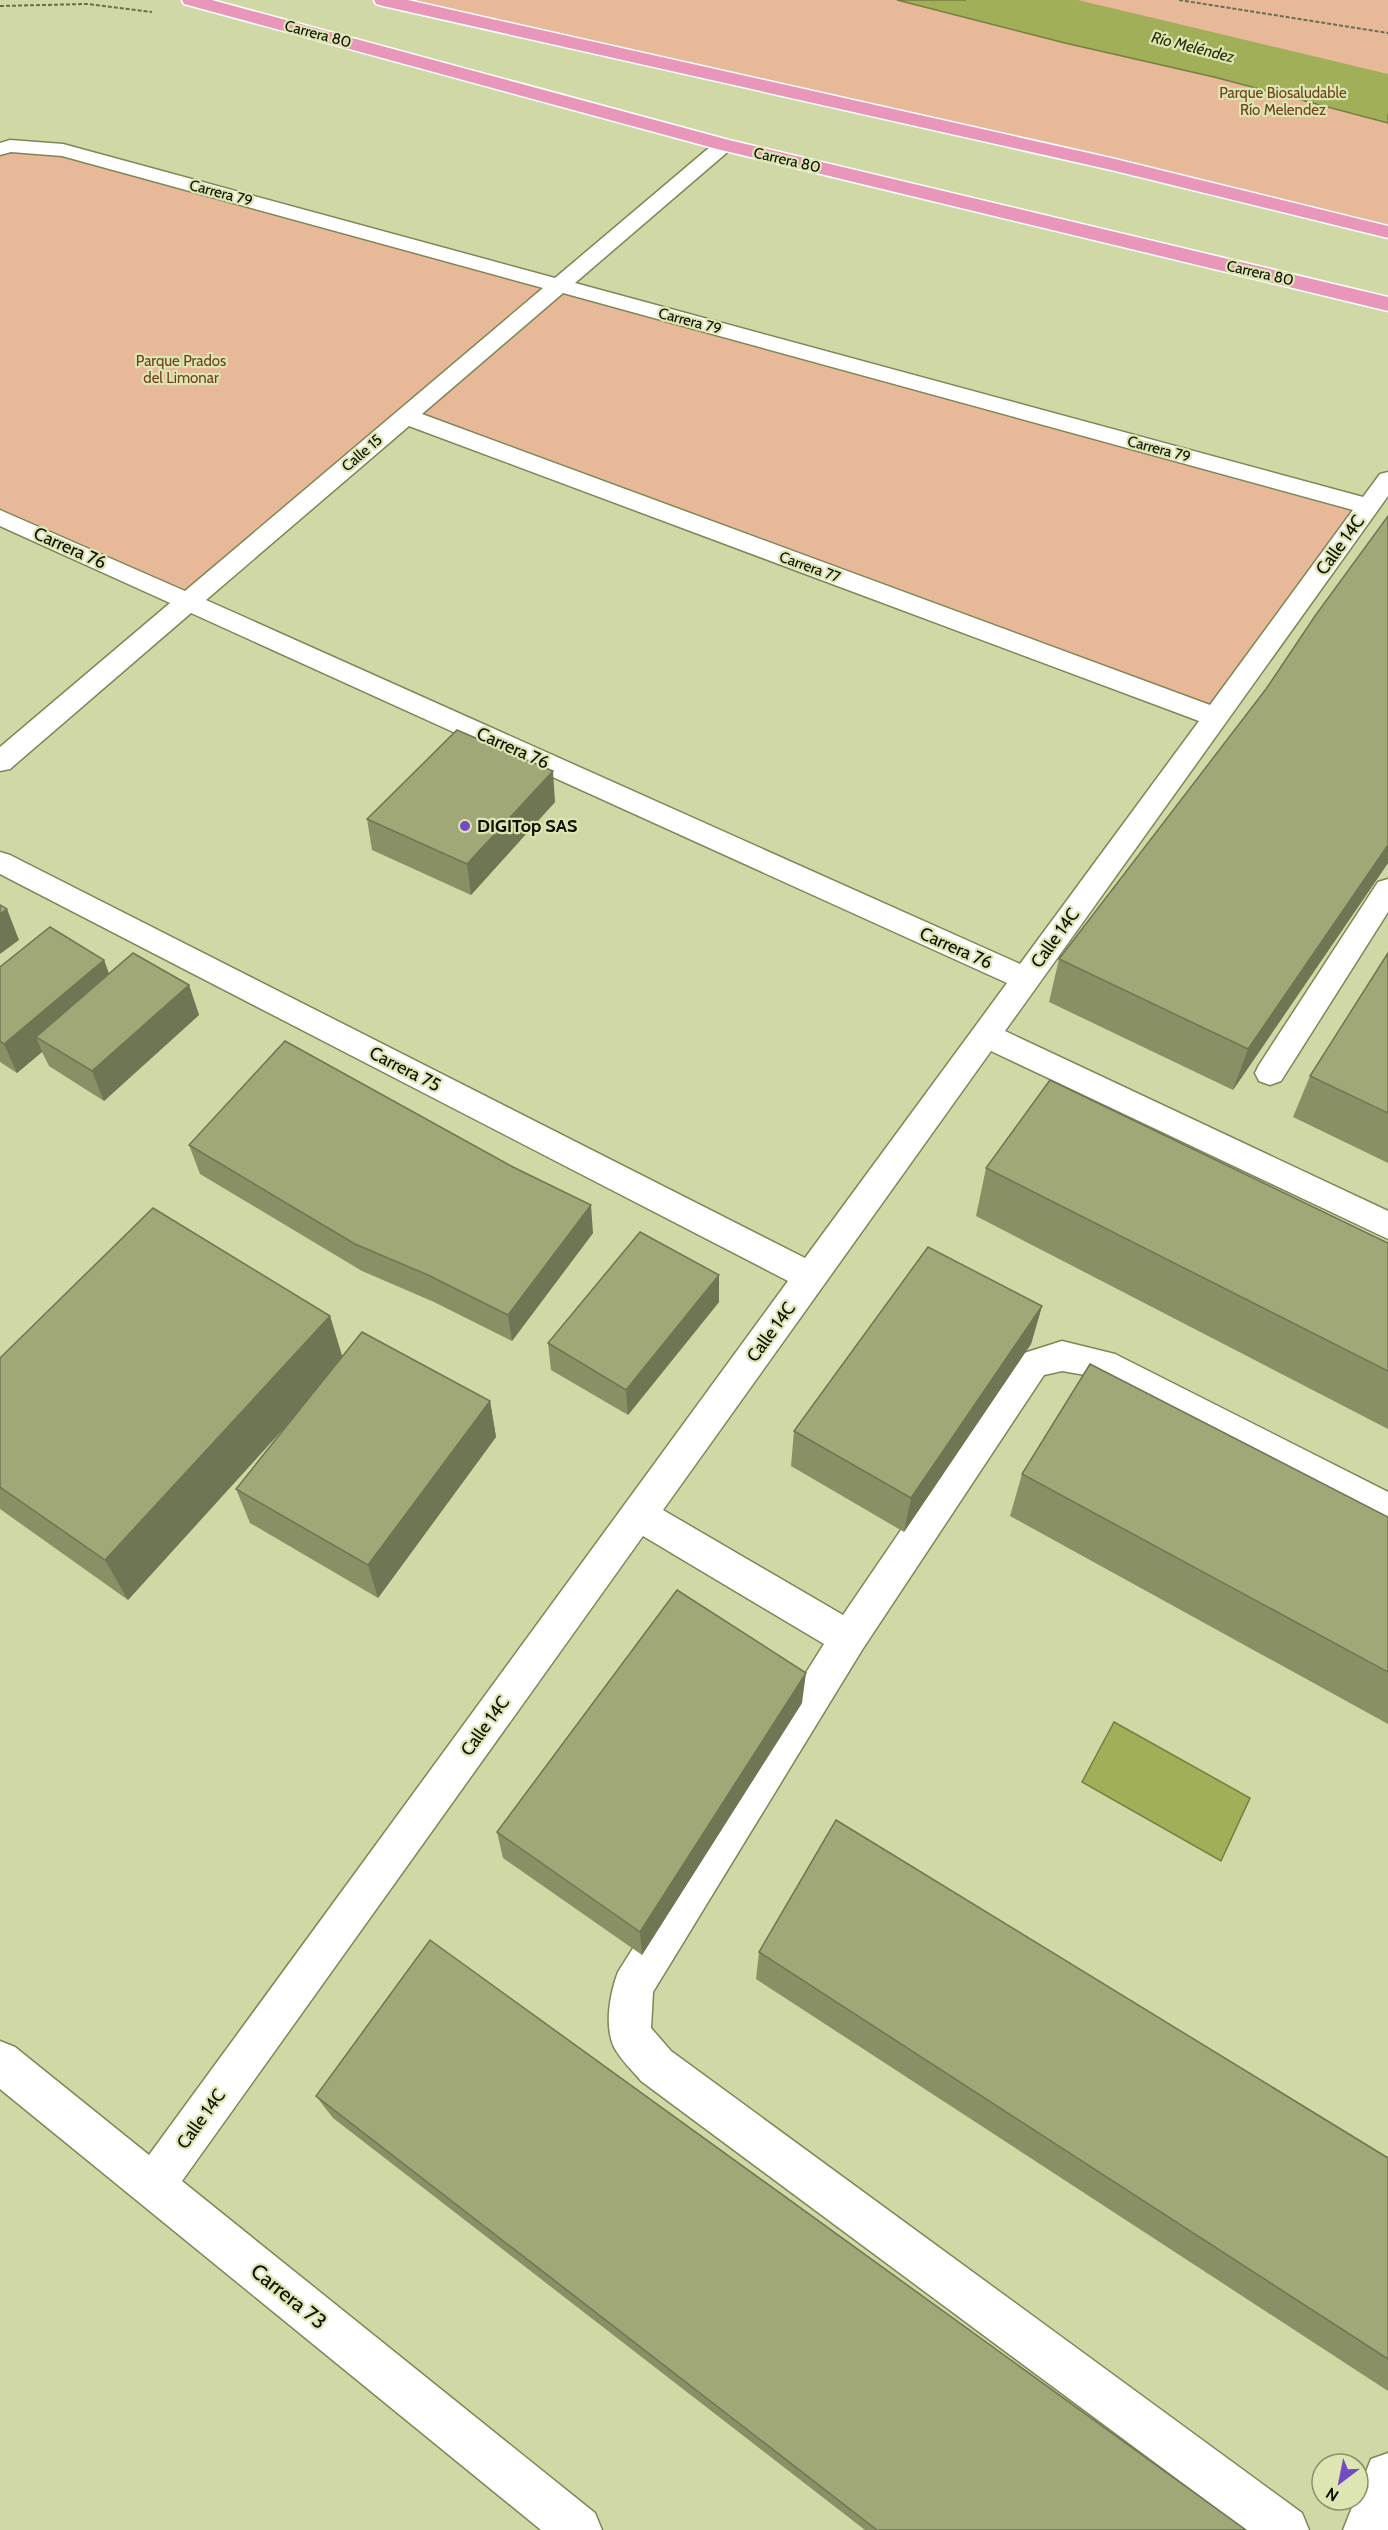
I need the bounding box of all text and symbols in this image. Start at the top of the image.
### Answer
street label: Carrera 80 [283,16,353,52]
water label: Río Meléndez [1150,28,1237,67]
park label: Parque Biosaludable Río Melendez [1219,84,1347,119]
street label: Carrera 80 [752,144,822,176]
street label: Carrera 79 [187,176,255,210]
street label: Carrera 80 [1225,257,1295,289]
street label: Carrera 79 [656,304,724,338]
park label: Parque Prados del Limonar [136,352,226,387]
street label: Calle 15 [338,431,386,475]
street label: Carrera 79 [1125,432,1193,466]
street label: Calle 14C [1311,511,1369,579]
street label: Carrera 76 [30,522,110,574]
street label: Carrera 77 [777,548,843,587]
street label: Carrera 76 [473,722,553,774]
place label: DIGITop SAS [477,815,577,837]
marker: DIGITop SAS [458,819,472,833]
street label: Calle 14C [1026,904,1084,972]
street label: Carrera 76 [916,922,996,974]
street label: Carrera 75 [366,1042,444,1096]
street label: Calle 14C [742,1298,800,1366]
street label: Calle 14C [456,1692,514,1760]
street label: Calle 14C [172,2085,230,2153]
street label: Carrera 73 [246,2258,332,2334]
north arrow [1310,2452,1370,2512]
text: N [1322,2483,1342,2505]

